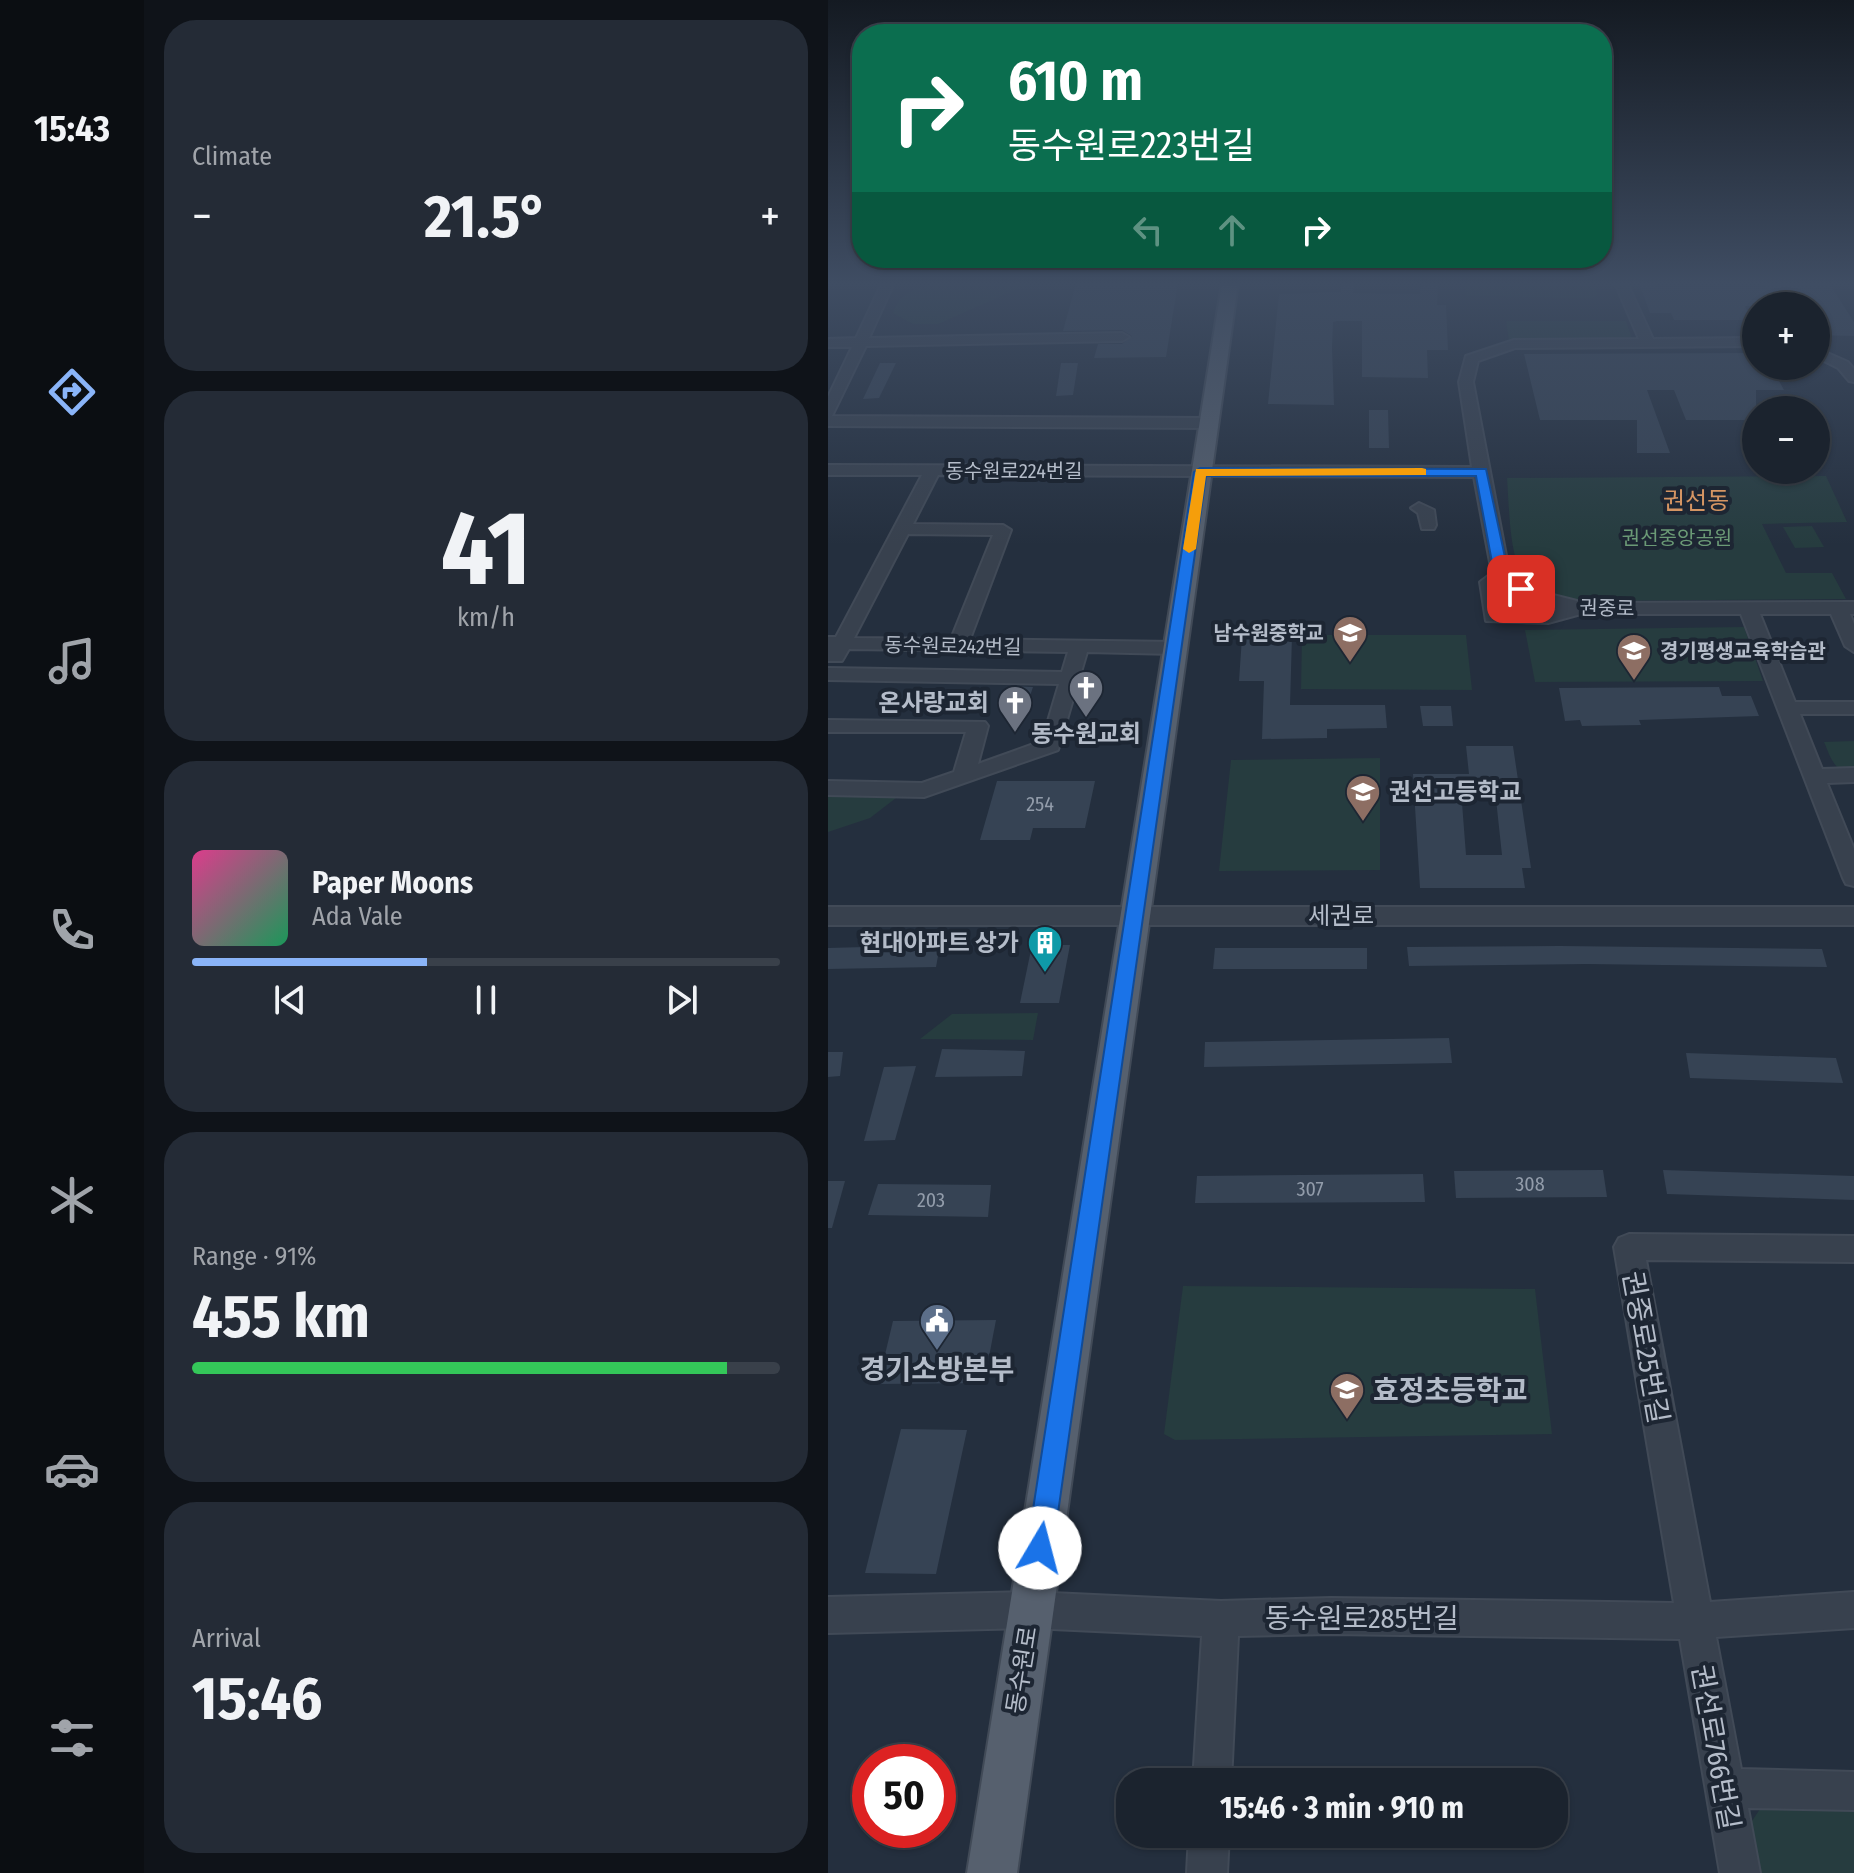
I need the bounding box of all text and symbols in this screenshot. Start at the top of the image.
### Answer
text: 610 m [1008,48,1143,115]
icon: right [876,56,980,160]
text: 15:43 [34,107,110,151]
text: 동수원로223번길 [1008,124,1255,168]
text: Climate [192,141,272,172]
text: 21.5° [424,181,548,253]
text: − [192,190,212,243]
text: + [760,190,780,243]
icon: left [1126,208,1170,252]
icon: ahead [1210,208,1254,252]
icon: right [1294,208,1338,252]
map controls [1742,292,1830,484]
button: + [1742,292,1830,380]
icon: directions [44,364,100,420]
button: − [1742,396,1830,484]
street label: 동수원로224번길 [945,459,1083,483]
text: 41 [441,487,531,612]
district label: 권선동 [1663,487,1729,515]
park label: 권선중앙공원 [1622,526,1732,550]
pin [1487,555,1555,623]
icon: arrive [1499,567,1543,611]
street label: 권중로 [1579,596,1635,620]
text: km/h [457,602,515,633]
school or university icon: 남수원중학교 [1331,614,1369,664]
place label: 남수원중학교 [1214,621,1324,645]
school or university icon: 경기평생교육학습관 [1615,632,1653,682]
icon: music [44,633,100,689]
street label: 동수원로242번길 [884,633,1022,659]
place label: 경기평생교육학습관 [1660,639,1826,663]
church icon: 동수원교회 [1067,669,1105,719]
church icon: 온사랑교회 [996,684,1034,734]
place label: 온사랑교회 [879,689,989,717]
place label: 동수원교회 [1031,720,1141,748]
school or university icon: 권선고등학교 [1344,773,1382,823]
place label: 권선고등학교 [1389,778,1521,806]
house number: 254 [1026,792,1054,816]
text: Paper Moons [312,865,473,901]
text: Ada Vale [312,901,403,932]
icon: phone [44,902,100,958]
street label: 세권로 [1308,902,1374,930]
building icon: 현대아파트 상가 [1026,924,1064,974]
place label: 현대아파트 상가 [859,929,1019,957]
icon: previous [268,978,312,1022]
icon: pause [464,978,508,1022]
icon: next [660,978,704,1022]
icon: climate [44,1172,100,1228]
house number: 308 [1515,1172,1545,1196]
house number: 307 [1296,1177,1324,1201]
house number: 203 [917,1188,945,1212]
text: Range · 91% [192,1241,317,1272]
street label: 권중로25번길 [1616,1268,1675,1426]
text: 455 km [192,1281,370,1353]
public building icon: 경기소방본부 [918,1302,956,1352]
place label: 경기소방본부 [860,1353,1014,1386]
school or university icon: 효정초등학교 [1328,1371,1366,1421]
place label: 효정초등학교 [1373,1374,1528,1407]
icon: car [44,1441,100,1497]
position arrow [998,1506,1082,1590]
street label: 동수원로285번길 [1265,1602,1459,1635]
text: Arrival [192,1623,261,1654]
street label: 동수원로 [1001,1624,1043,1716]
street label: 권선로766번길 [1685,1662,1746,1832]
text: 15:46 [192,1663,323,1735]
icon: filters [44,1710,100,1766]
speed limit sign: 50 [852,1744,956,1848]
text: 15:46 · 3 min · 910 m [1220,1790,1464,1826]

